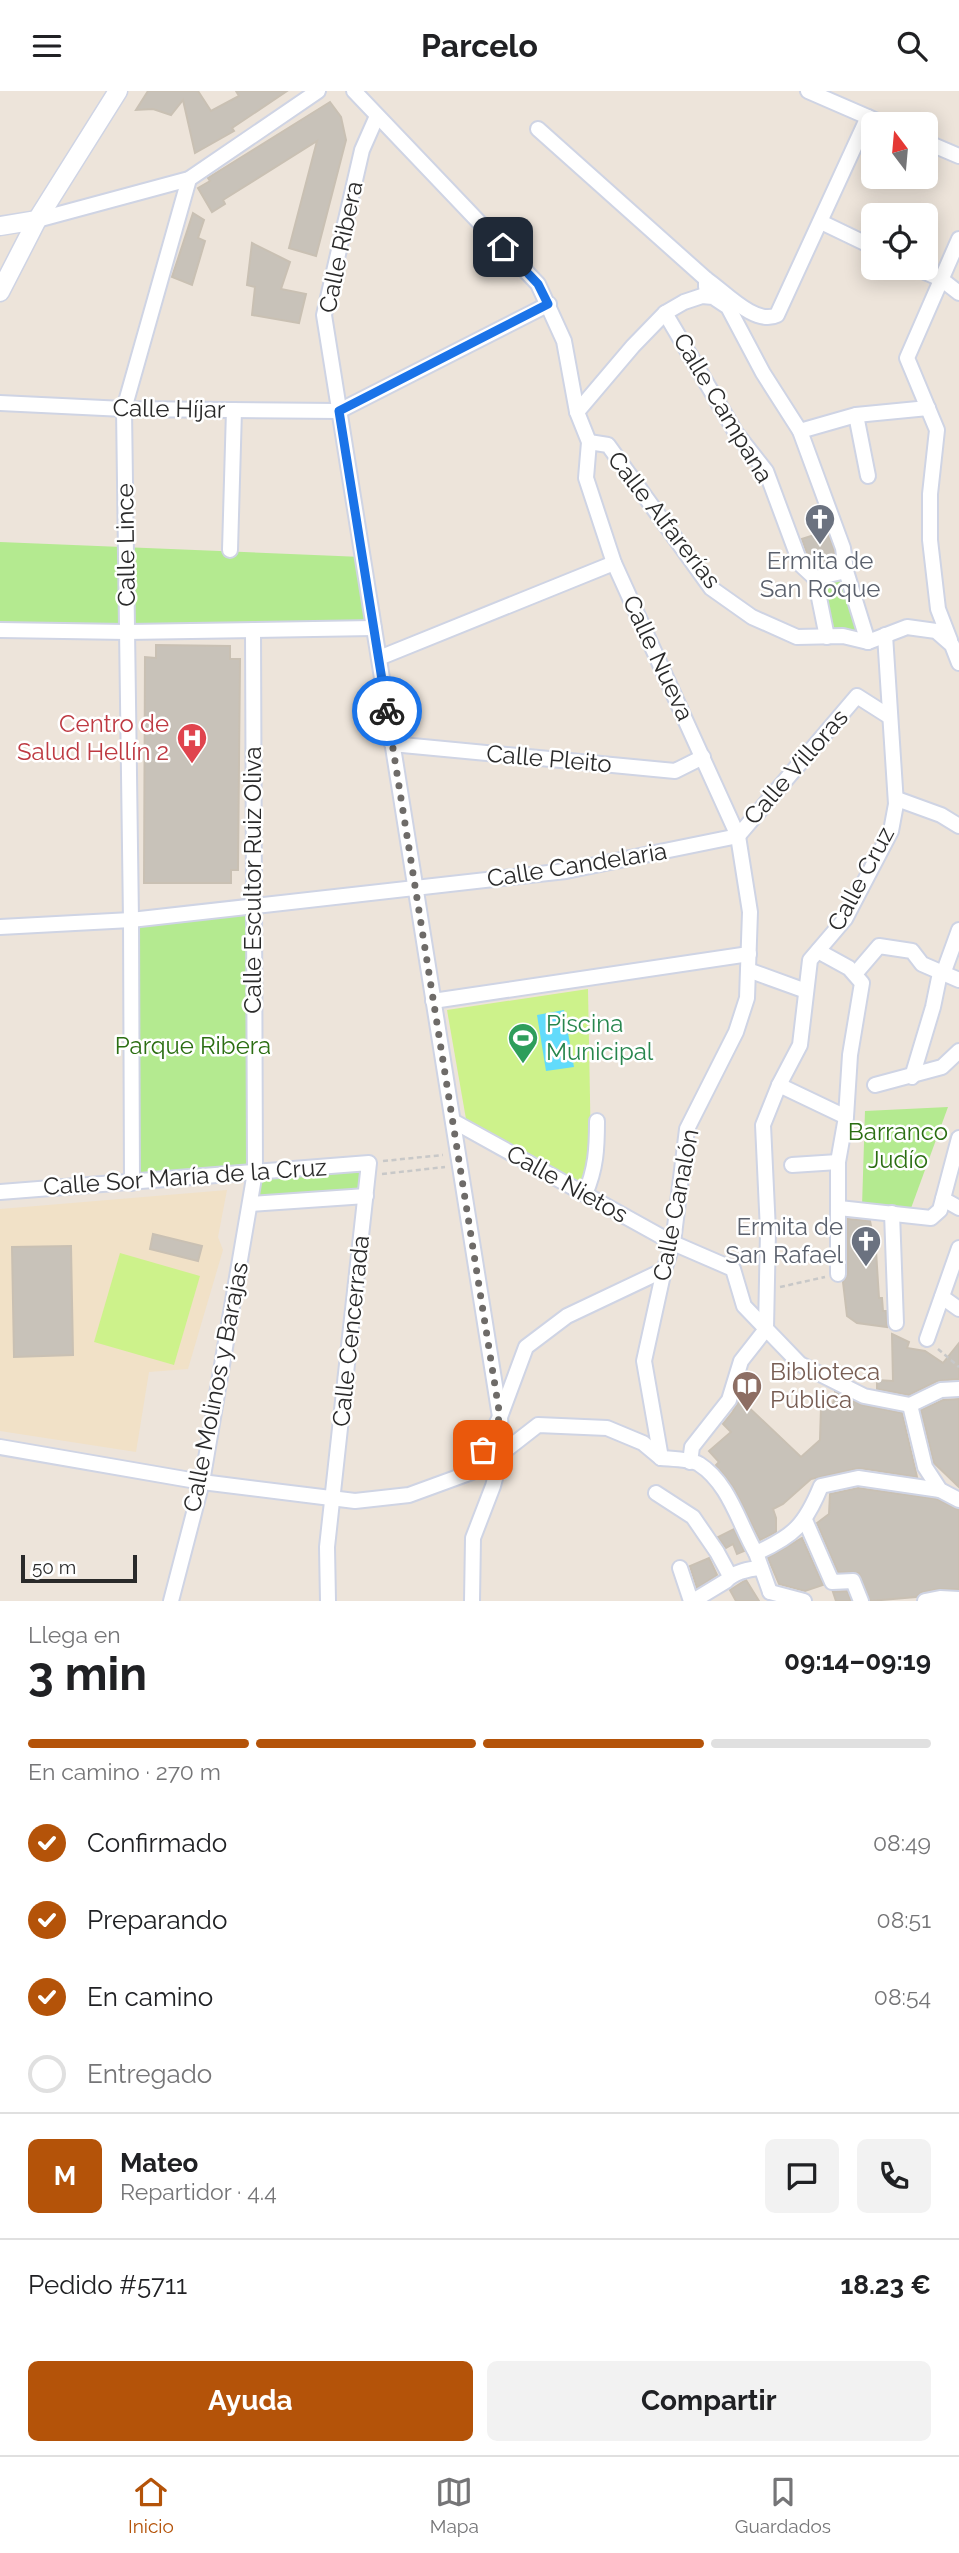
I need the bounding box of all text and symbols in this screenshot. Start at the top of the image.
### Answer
icon: menu [28,27,66,65]
text: Parcelo [421,27,538,64]
icon: search [893,27,931,65]
north arrow [861,112,938,189]
map controls [861,112,938,280]
street label: Calle Ribera [312,178,369,315]
button: locate [861,203,938,280]
pin [473,217,533,277]
icon: home [484,228,522,266]
street label: Calle Campana [667,328,779,488]
street label: Calle Híjar [112,393,226,424]
street label: Calle Alfarerías [602,445,727,594]
street label: Calle Lince [110,483,141,607]
church icon: Ermita de San Roque [803,502,837,546]
place label: Ermita de San Roque [760,546,880,603]
street label: Calle Nueva [617,591,700,725]
courier [352,676,422,746]
icon: bike [368,692,406,730]
street label: Calle Villoras [737,703,854,830]
place label: Centro de Salud Hellín 2 [17,709,169,766]
hospital icon: Centro de Salud Hellín 2 [175,721,209,765]
street label: Calle Pleito [485,739,613,778]
street label: Calle Escultor Ruiz Oliva [238,746,267,1014]
street label: Calle Cruz [821,822,900,936]
street label: Calle Candelaria [485,836,669,893]
place label: Piscina Municipal [546,1009,654,1066]
sports icon: Piscina Municipal [506,1021,540,1065]
park label: Parque Ribera [115,1031,271,1060]
park label: Barranco Judío [848,1117,948,1174]
street label: Calle Canalón [647,1126,704,1283]
street label: Calle Nietos [502,1138,633,1229]
street label: Calle Sor María de la Cruz [42,1152,328,1201]
place label: Ermita de San Rafael [725,1212,843,1269]
church icon: Ermita de San Rafael [849,1224,883,1268]
street label: Calle Cencerrada [326,1234,375,1428]
street label: Calle Molinos y Barajas [177,1259,254,1514]
place label: Biblioteca Pública [770,1357,880,1414]
library icon: Biblioteca Pública [730,1369,764,1413]
pin [453,1420,513,1480]
icon: bag [464,1431,502,1469]
scale bar [21,1552,136,1584]
text: 50 m [32,1556,76,1578]
text: Llega en [28,1621,121,1648]
text: 09:14–09:19 [784,1646,931,1676]
text: 3 min [28,1647,147,1701]
text: En camino · 270 m [28,1758,221,1785]
icon: check [28,1824,66,1862]
text: Confirmado [87,1828,227,1858]
text: 08:49 [873,1829,931,1856]
icon: check [28,1901,66,1939]
text: Preparando [87,1905,227,1935]
text: 08:51 [877,1906,931,1933]
icon: check [28,1978,66,2016]
text: En camino [87,1982,213,2012]
text: 08:54 [874,1983,931,2010]
text: Entregado [87,2059,212,2089]
button: chat [765,2139,839,2213]
button: phone [857,2139,931,2213]
text: Mateo [120,2148,198,2178]
text: M [54,2161,76,2191]
text: Repartidor · 4.4 [120,2178,277,2205]
text: Pedido #5711 [28,2270,187,2300]
text: 18.23 € [840,2270,931,2300]
button: Ayuda [28,2361,473,2441]
button: Compartir [487,2361,931,2441]
tab: Inicio [128,2473,174,2537]
tab: Mapa [430,2473,479,2537]
tab: Guardados [735,2473,831,2537]

